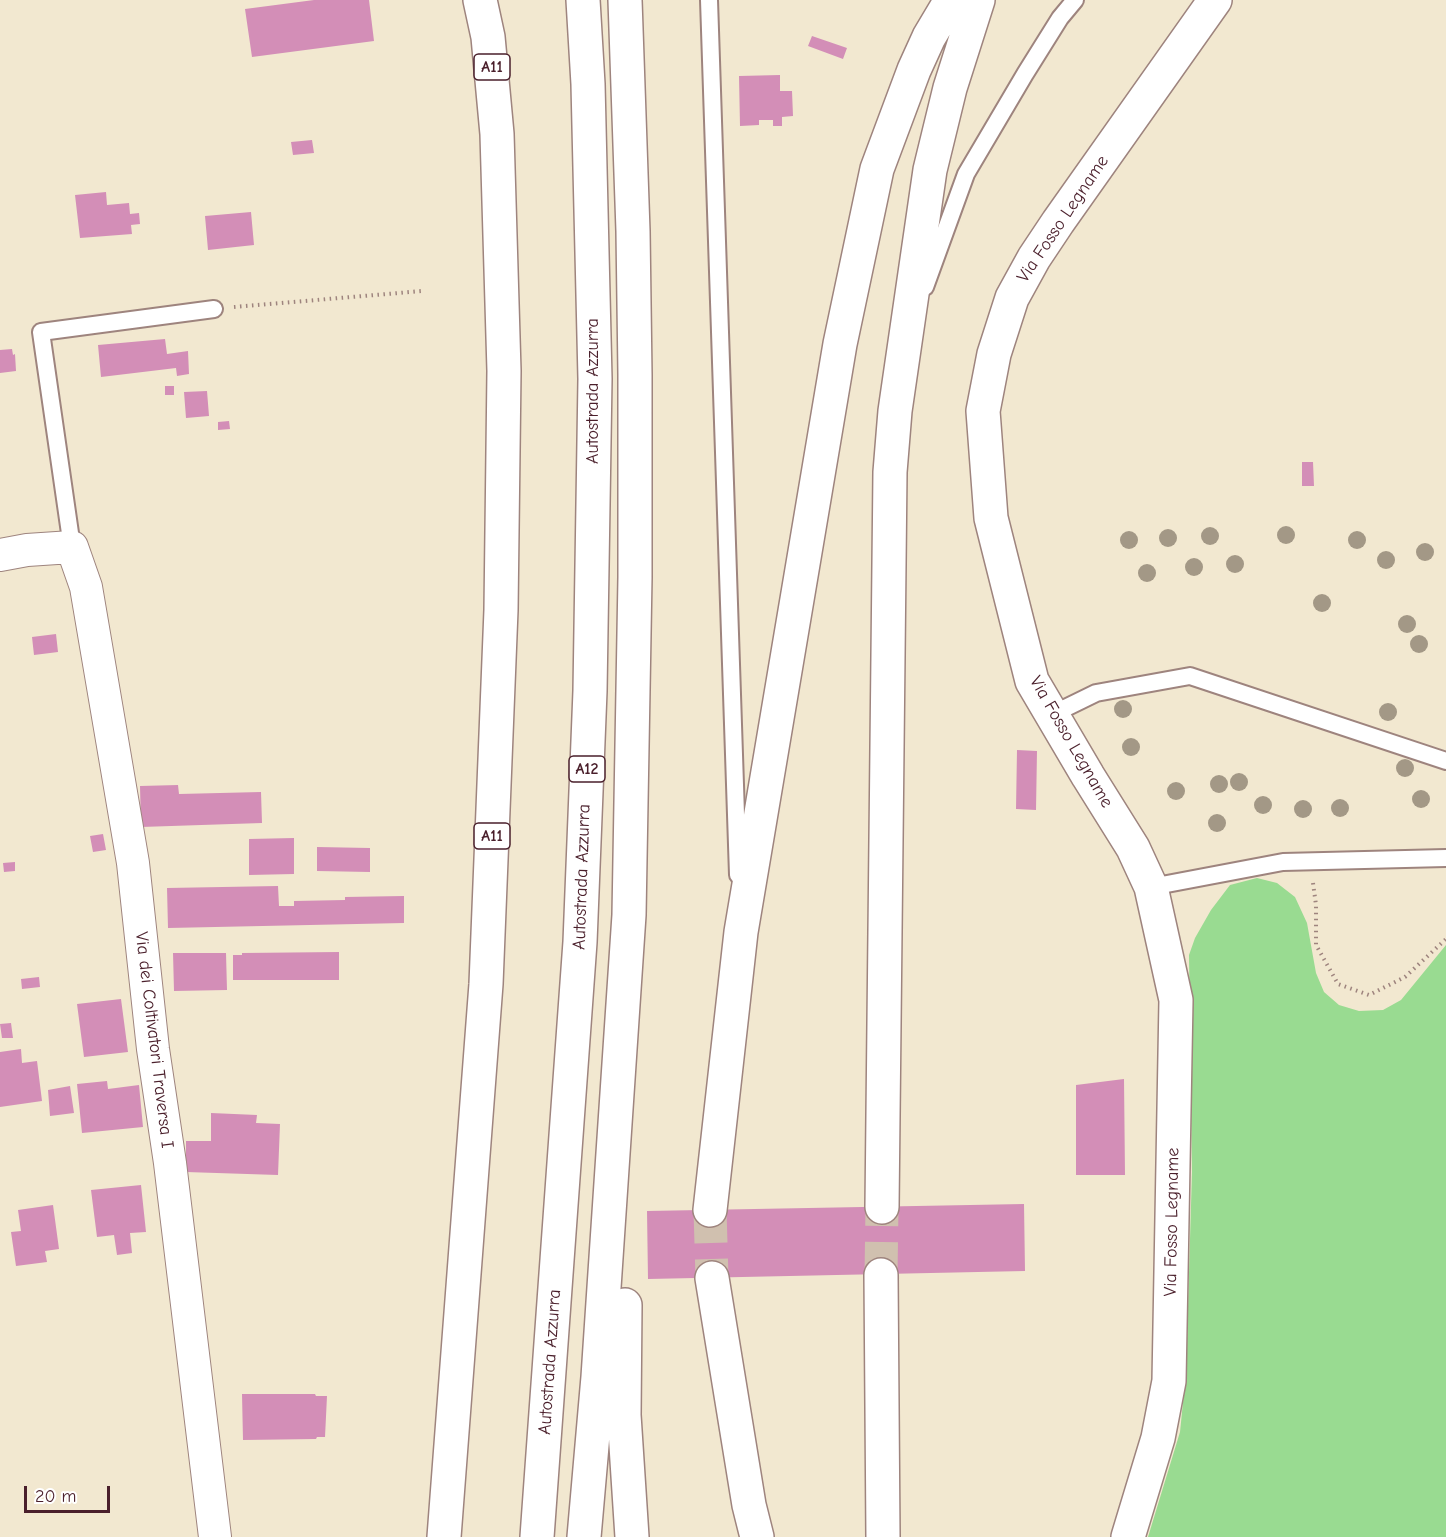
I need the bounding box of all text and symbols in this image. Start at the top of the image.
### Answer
road number: A11 [474,54,510,80]
street label: Via Fosso Legname [1012,151,1114,287]
street label: Autostrada Azzurra [582,318,604,464]
street label: Via Fosso Legname [1024,672,1118,812]
road number: A12 [569,756,605,782]
street label: Autostrada Azzurra [569,804,595,950]
road number: A11 [474,823,510,849]
street label: Via dei Coltivatori Traversa I [130,931,178,1149]
street label: Via Fosso Legname [1160,1148,1184,1296]
street label: Autostrada Azzurra [534,1289,566,1435]
scale bar [27,1474,112,1512]
text: 20 m [35,1486,76,1507]

